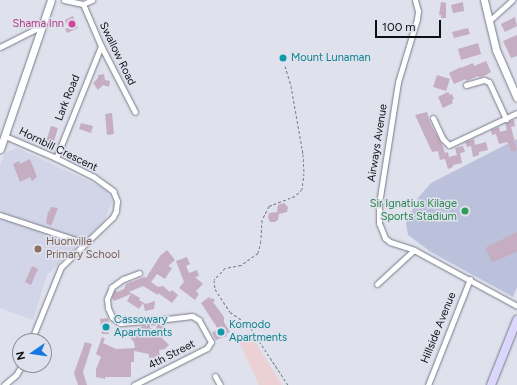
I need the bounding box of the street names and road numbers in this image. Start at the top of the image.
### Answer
street label: Swallow Road [96,20,138,88]
street label: Lark Road [53,73,83,123]
street label: Airways Avenue [365,103,391,183]
street label: Hornbill Crescent [16,125,100,175]
street label: Hillside Avenue [419,290,459,366]
street label: 4th Street [146,338,198,372]

